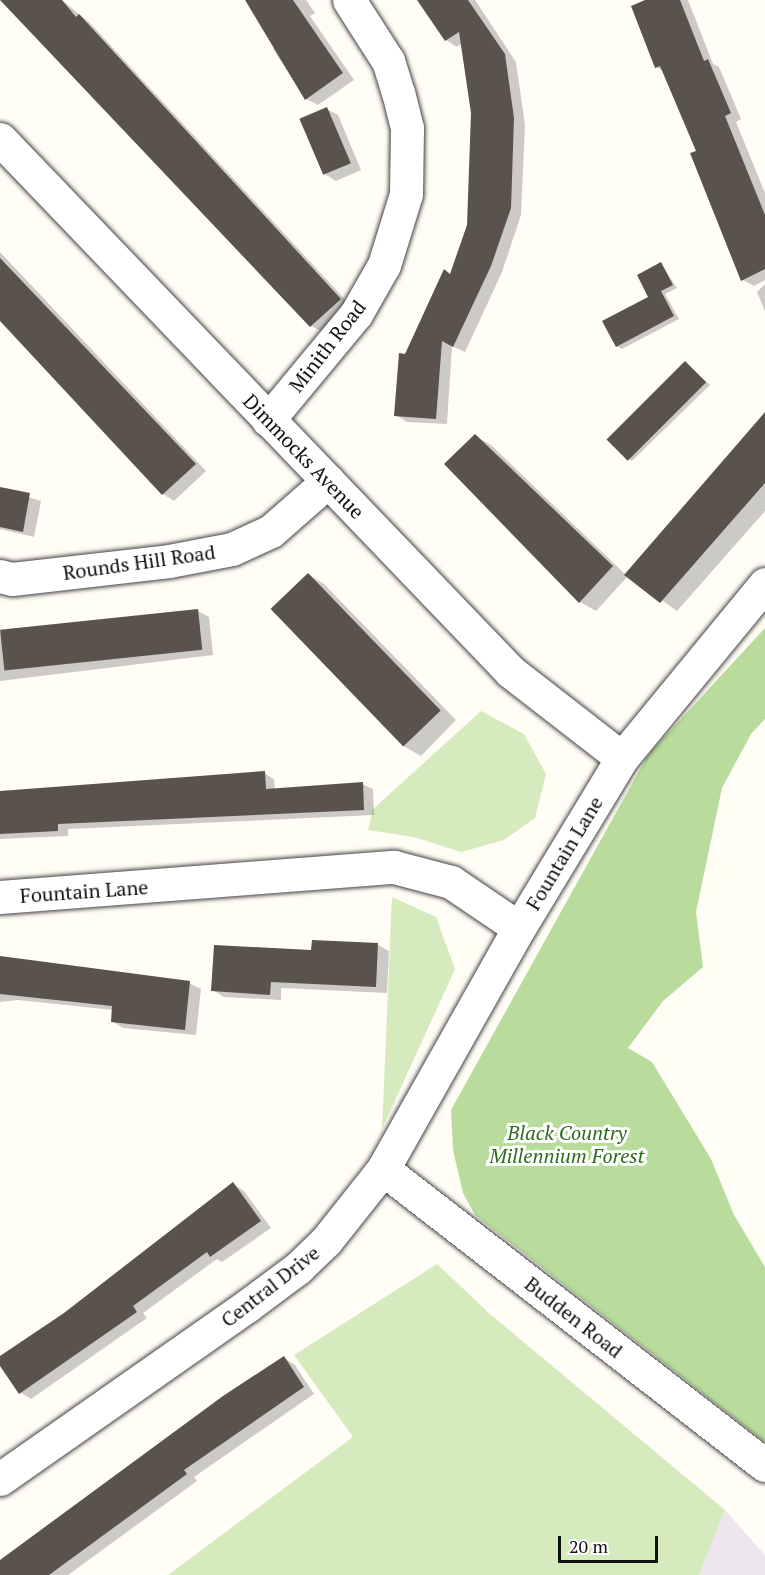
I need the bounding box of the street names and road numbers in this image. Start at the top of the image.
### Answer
street label: Minith Road [284,295,370,397]
street label: Dimmocks Avenue [238,389,370,523]
street label: Rounds Hill Road [61,539,217,585]
street label: Fountain Lane [521,792,607,914]
street label: Fountain Lane [19,875,149,907]
street label: Central Drive [216,1240,324,1332]
street label: Budden Road [520,1271,628,1363]

